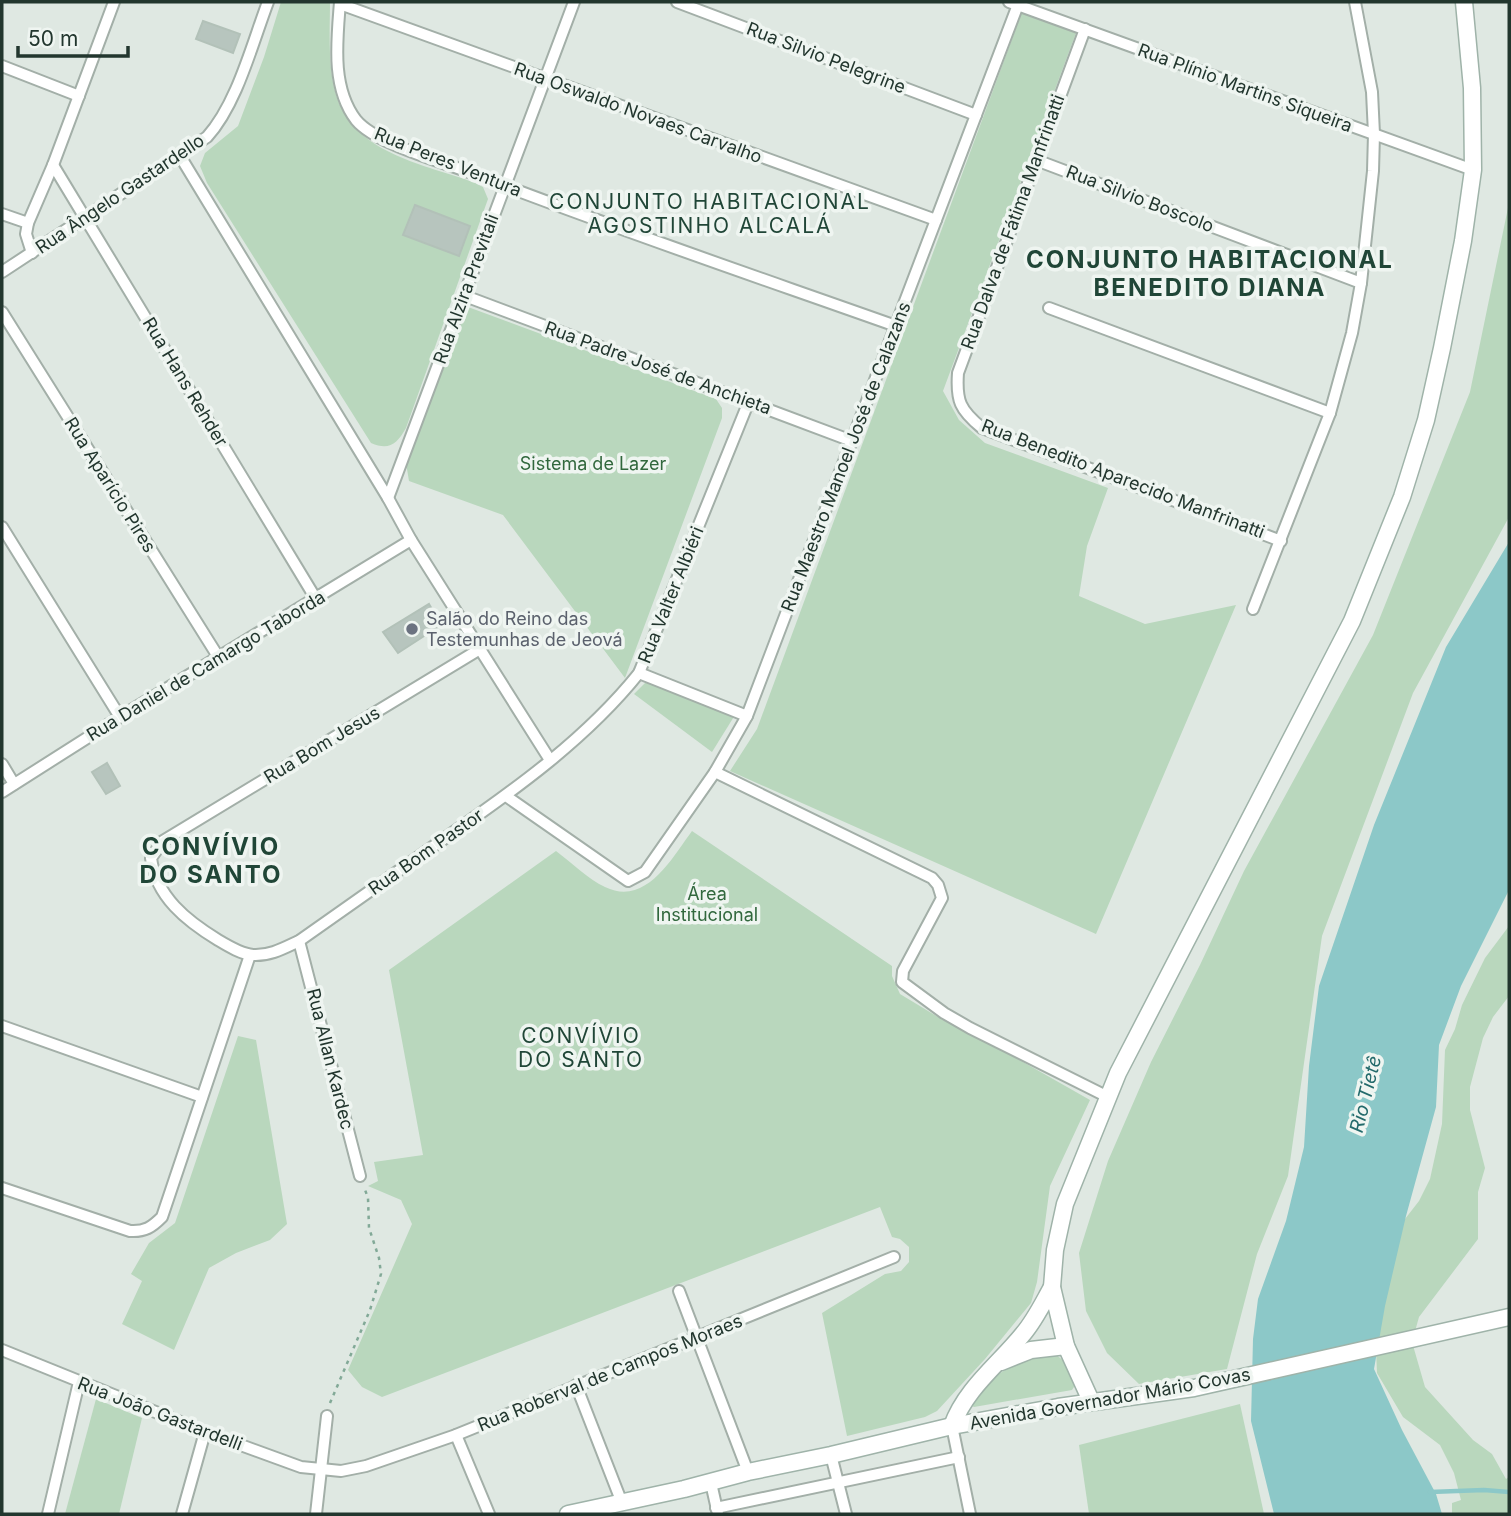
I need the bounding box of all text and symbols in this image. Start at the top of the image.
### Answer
scale bar [18,14,128,58]
street label: Rua Silvio Pelegrine [744,18,909,98]
text: 50 m [28,26,78,51]
street label: Rua Plínio Martins Siqueira [1135,39,1355,136]
street label: Rua Oswaldo Novaes Carvalho [511,58,765,167]
street label: Rua Dalva de Fátima Manfrinatti [957,92,1069,352]
street label: Rua Peres Ventura [372,122,525,201]
street label: Rua Ângelo Gastardello [31,128,208,258]
street label: Rua Silvio Boscolo [1063,161,1217,236]
district label: CONJUNTO HABITACIONAL AGOSTINHO ALCALÁ [549,189,871,238]
street label: Rua Alzira Previtali [429,211,502,367]
district label: CONJUNTO HABITACIONAL BENEDITO DIANA [1026,245,1394,302]
street label: Rua Maestro Manoel José de Calazans [777,299,915,615]
street label: Rua Hans Rehder [139,313,232,450]
street label: Rua Padre José de Anchieta [542,317,774,418]
street label: Rua Aparício Pires [60,413,160,556]
street label: Rua Benedito Aparecido Manfrinatti [979,415,1268,542]
park label: Sistema de Lazer [520,453,666,474]
street label: Rua Valter Albiéri [634,523,708,666]
street label: Rua Daniel de Camargo Taborda [83,586,329,745]
place label: Salão do Reino das Testemunhas de Jeová [426,608,623,650]
marker: Salão do Reino das Testemunhas de Jeová [404,621,420,637]
street label: Rua Bom Jesus [260,702,383,787]
street label: Rua Bom Pastor [364,804,487,899]
district label: CONVÍVIO DO SANTO [140,832,282,889]
park label: Área Institucional [656,882,758,925]
street label: Rua Allan Kardec [303,986,358,1132]
district label: CONVÍVIO DO SANTO [518,1022,644,1072]
water label: Rio Tietê [1345,1053,1386,1135]
street label: Rua Roberval de Campos Moraes [474,1310,745,1435]
street label: Avenida Governador Mário Covas [968,1363,1252,1434]
street label: Rua João Gastardelli [75,1372,246,1455]

